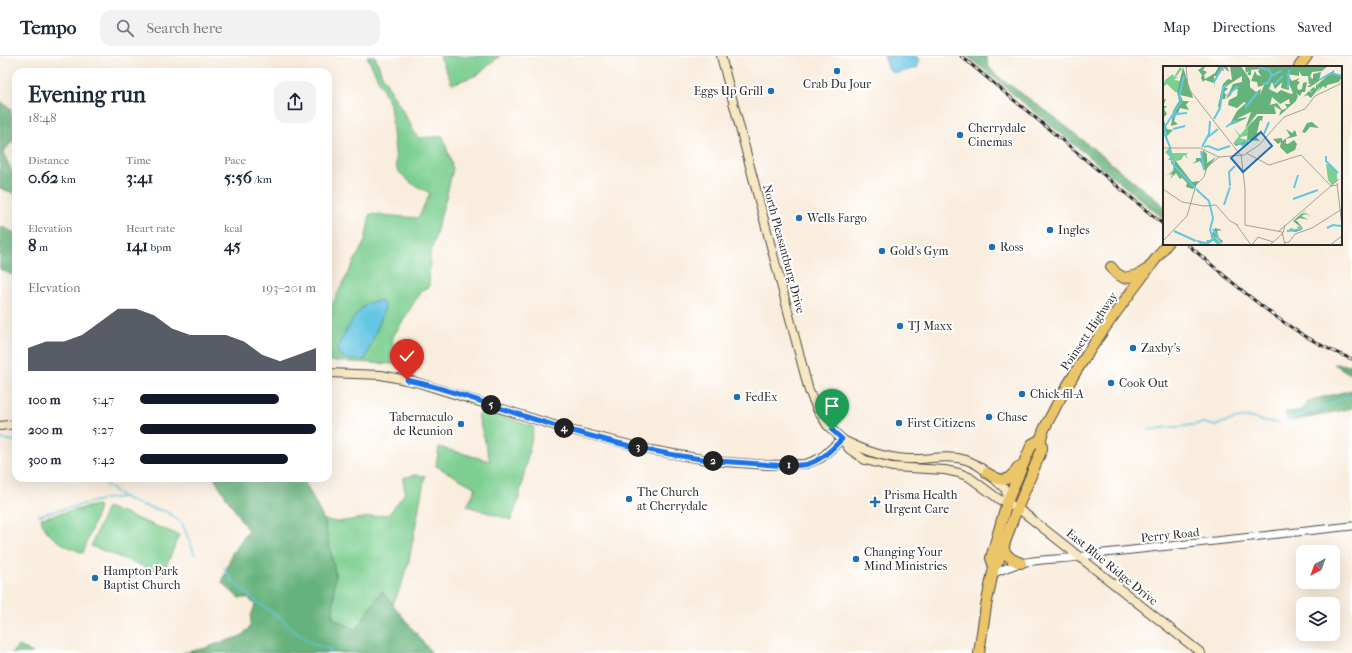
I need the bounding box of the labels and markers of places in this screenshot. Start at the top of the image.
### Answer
marker: Crab Du Jour [832,66,842,76]
place label: Crab Du Jour [803,77,872,91]
place label: Eggs Up Grill [694,84,764,98]
marker: Eggs Up Grill [766,86,776,96]
place label: Cherrydale Cinemas [968,121,1026,149]
marker: Cherrydale Cinemas [955,130,965,140]
place label: Wells Fargo [806,211,867,225]
marker: Wells Fargo [794,213,804,223]
place label: Ingles [1058,223,1090,237]
marker: Ingles [1045,225,1055,235]
place label: Ross [1000,240,1024,254]
marker: Ross [987,242,997,252]
place label: Gold's Gym [890,244,949,258]
marker: Gold's Gym [877,246,887,256]
place label: TJ Maxx [908,319,953,333]
marker: TJ Maxx [895,321,905,331]
pin [390,339,424,380]
place label: Zaxby's [1141,341,1181,355]
marker: Zaxby's [1128,343,1138,353]
place label: Cook Out [1119,376,1169,390]
marker: Cook Out [1106,378,1116,388]
place label: Chick-fil-A [1030,387,1084,401]
pin [815,389,849,430]
marker: Chick-fil-A [1017,389,1027,399]
place label: FedEx [745,390,778,404]
marker: FedEx [732,392,742,402]
pin: 5 [481,395,501,415]
place label: Tabernaculo de Reunion [389,410,453,438]
place label: Chase [997,410,1028,424]
marker: Chase [984,412,994,422]
place label: First Citizens [907,416,976,430]
pin: 4 [554,418,574,438]
marker: First Citizens [894,418,904,428]
marker: Tabernaculo de Reunion [456,419,466,429]
pin: 3 [628,437,648,457]
pin: 2 [703,451,723,471]
pin: 1 [779,455,799,475]
place label: The Church at Cherrydale [637,485,708,513]
place label: Prisma Health Urgent Care [884,488,958,516]
marker: The Church at Cherrydale [624,494,634,504]
marker: Prisma Health Urgent Care [869,496,881,508]
place label: Changing Your Mind Ministries [864,545,948,573]
marker: Changing Your Mind Ministries [851,554,861,564]
place label: Hampton Park Baptist Church [103,564,181,592]
marker: Hampton Park Baptist Church [90,573,100,583]

